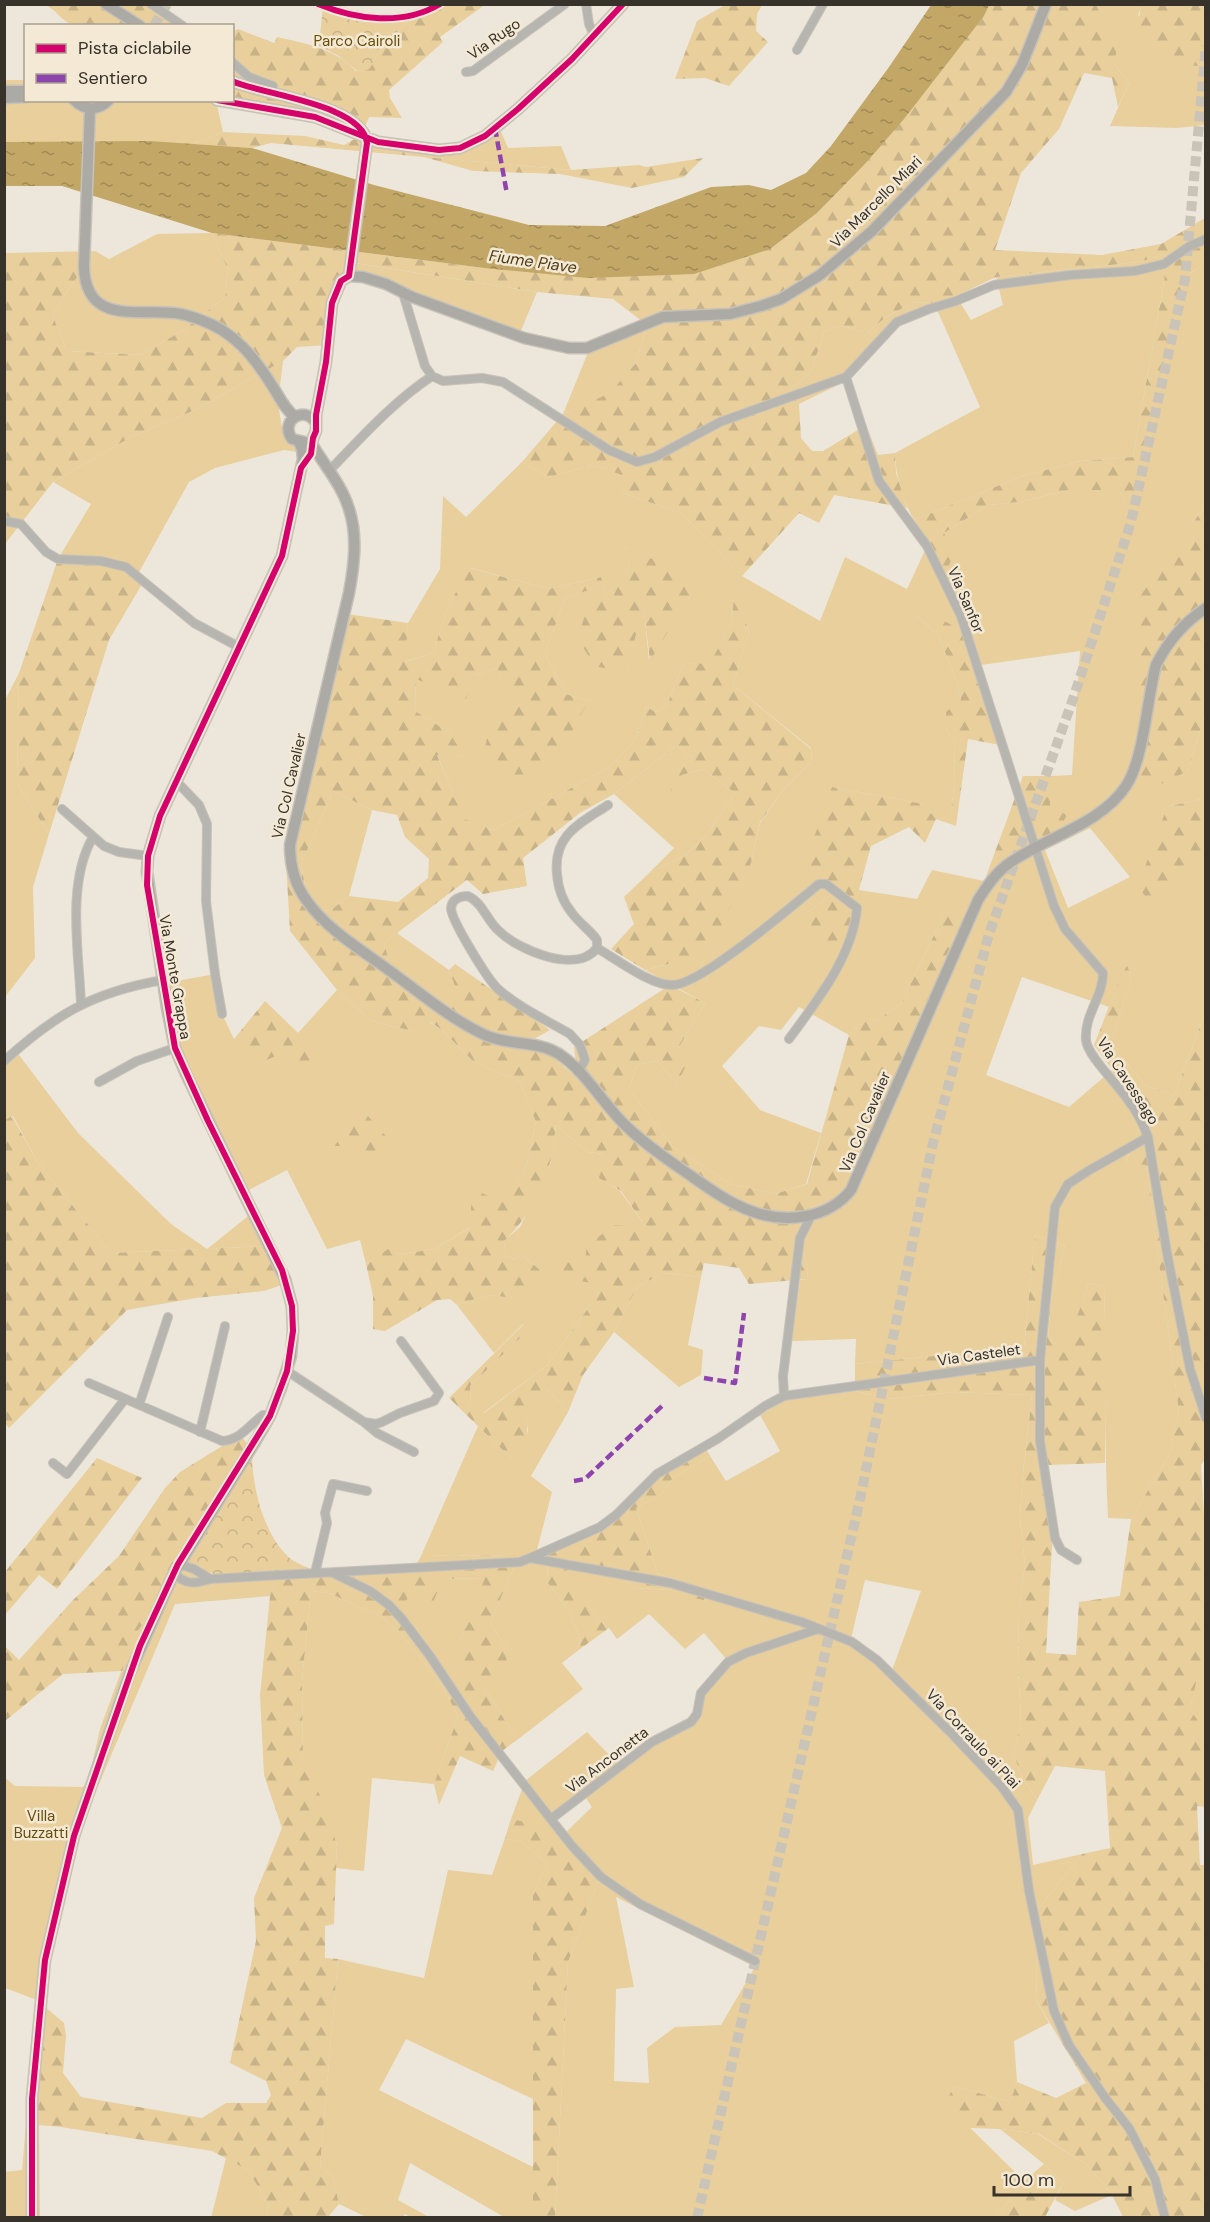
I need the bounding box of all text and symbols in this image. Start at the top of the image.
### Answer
street label: Via Rugo [464,13,524,64]
legend [24,24,234,102]
park label: Parco Cairoli [314,31,400,51]
text: Pista ciclabile [78,36,192,60]
text: Sentiero [78,66,148,90]
street label: Via Marcello Miari [826,152,926,252]
water label: Fiume Piave [488,245,578,278]
street label: Via Sanfor [943,564,989,637]
street label: Via Col Cavalier [267,731,311,841]
street label: Via Monte Grappa [154,913,196,1041]
street label: Via Cavessago [1092,1033,1164,1129]
street label: Via Col Cavalier [835,1068,896,1176]
street label: Via Castelet [936,1339,1022,1371]
street label: Via Corraulo ai Piai [922,1685,1024,1793]
street label: Via Anconetta [562,1722,652,1798]
park label: Villa Buzzatti [14,1806,68,1843]
scale bar [994,2159,1130,2197]
text: 100 m [1003,2168,1054,2192]

